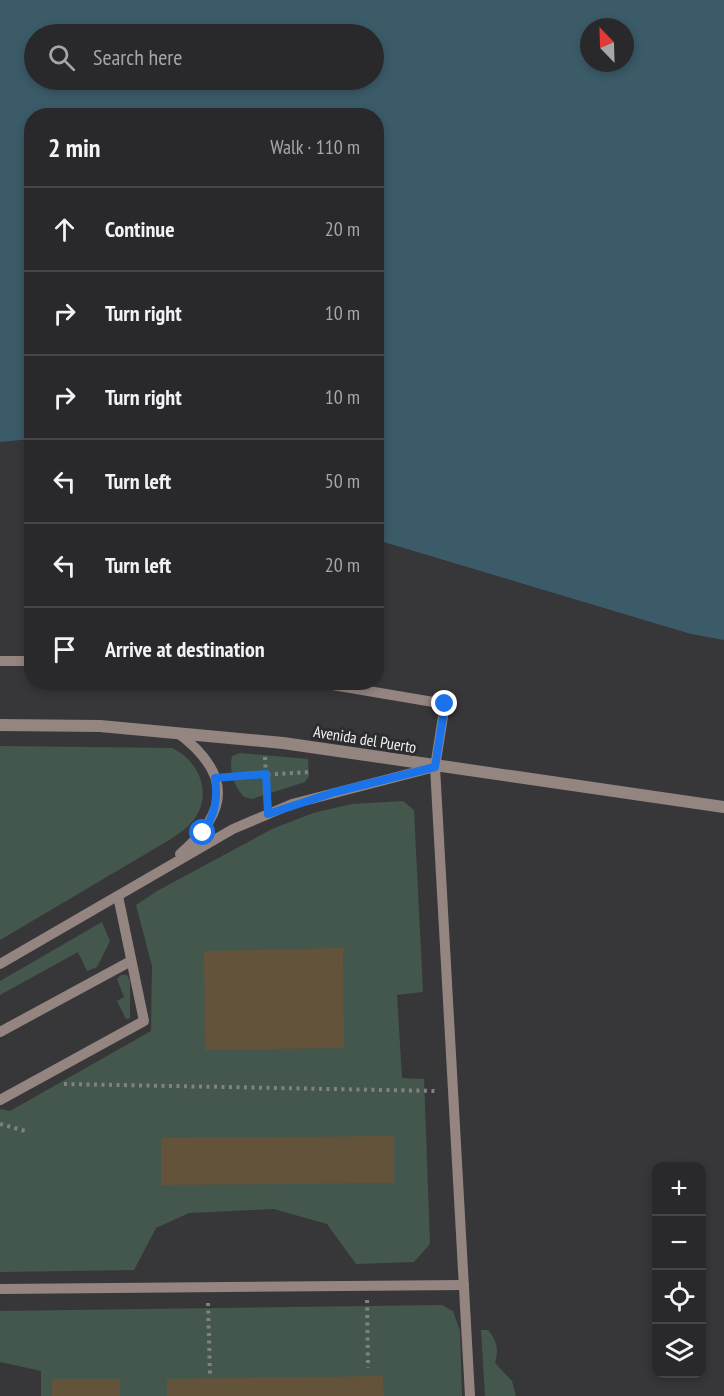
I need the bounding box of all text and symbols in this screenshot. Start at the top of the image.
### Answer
north arrow [580,18,634,72]
search box [24,24,384,90]
icon: search [45,41,78,74]
text: Search here [93,43,182,71]
text: 2 min [48,131,101,164]
text: Walk · 110 m [270,134,360,160]
icon: ahead [48,213,81,246]
text: Continue [105,215,175,243]
text: 20 m [325,216,360,242]
icon: right [48,297,81,330]
text: Turn right [105,299,182,327]
text: 10 m [325,300,360,326]
icon: right [48,381,81,414]
text: Turn right [105,383,182,411]
text: 10 m [325,384,360,410]
icon: left [48,465,81,498]
text: Turn left [105,467,171,495]
text: 50 m [325,468,360,494]
icon: left [48,549,81,582]
text: Turn left [105,551,171,579]
text: 20 m [325,552,360,578]
icon: arrive [48,633,81,666]
text: Arrive at destination [105,635,265,663]
route end [431,690,457,716]
street label: Avenida del Puerto [312,721,418,757]
route start [189,819,215,845]
map controls [652,1162,706,1378]
button: + [652,1162,706,1216]
button: − [652,1216,706,1270]
button: locate [652,1270,706,1324]
button: layers [652,1324,706,1378]

